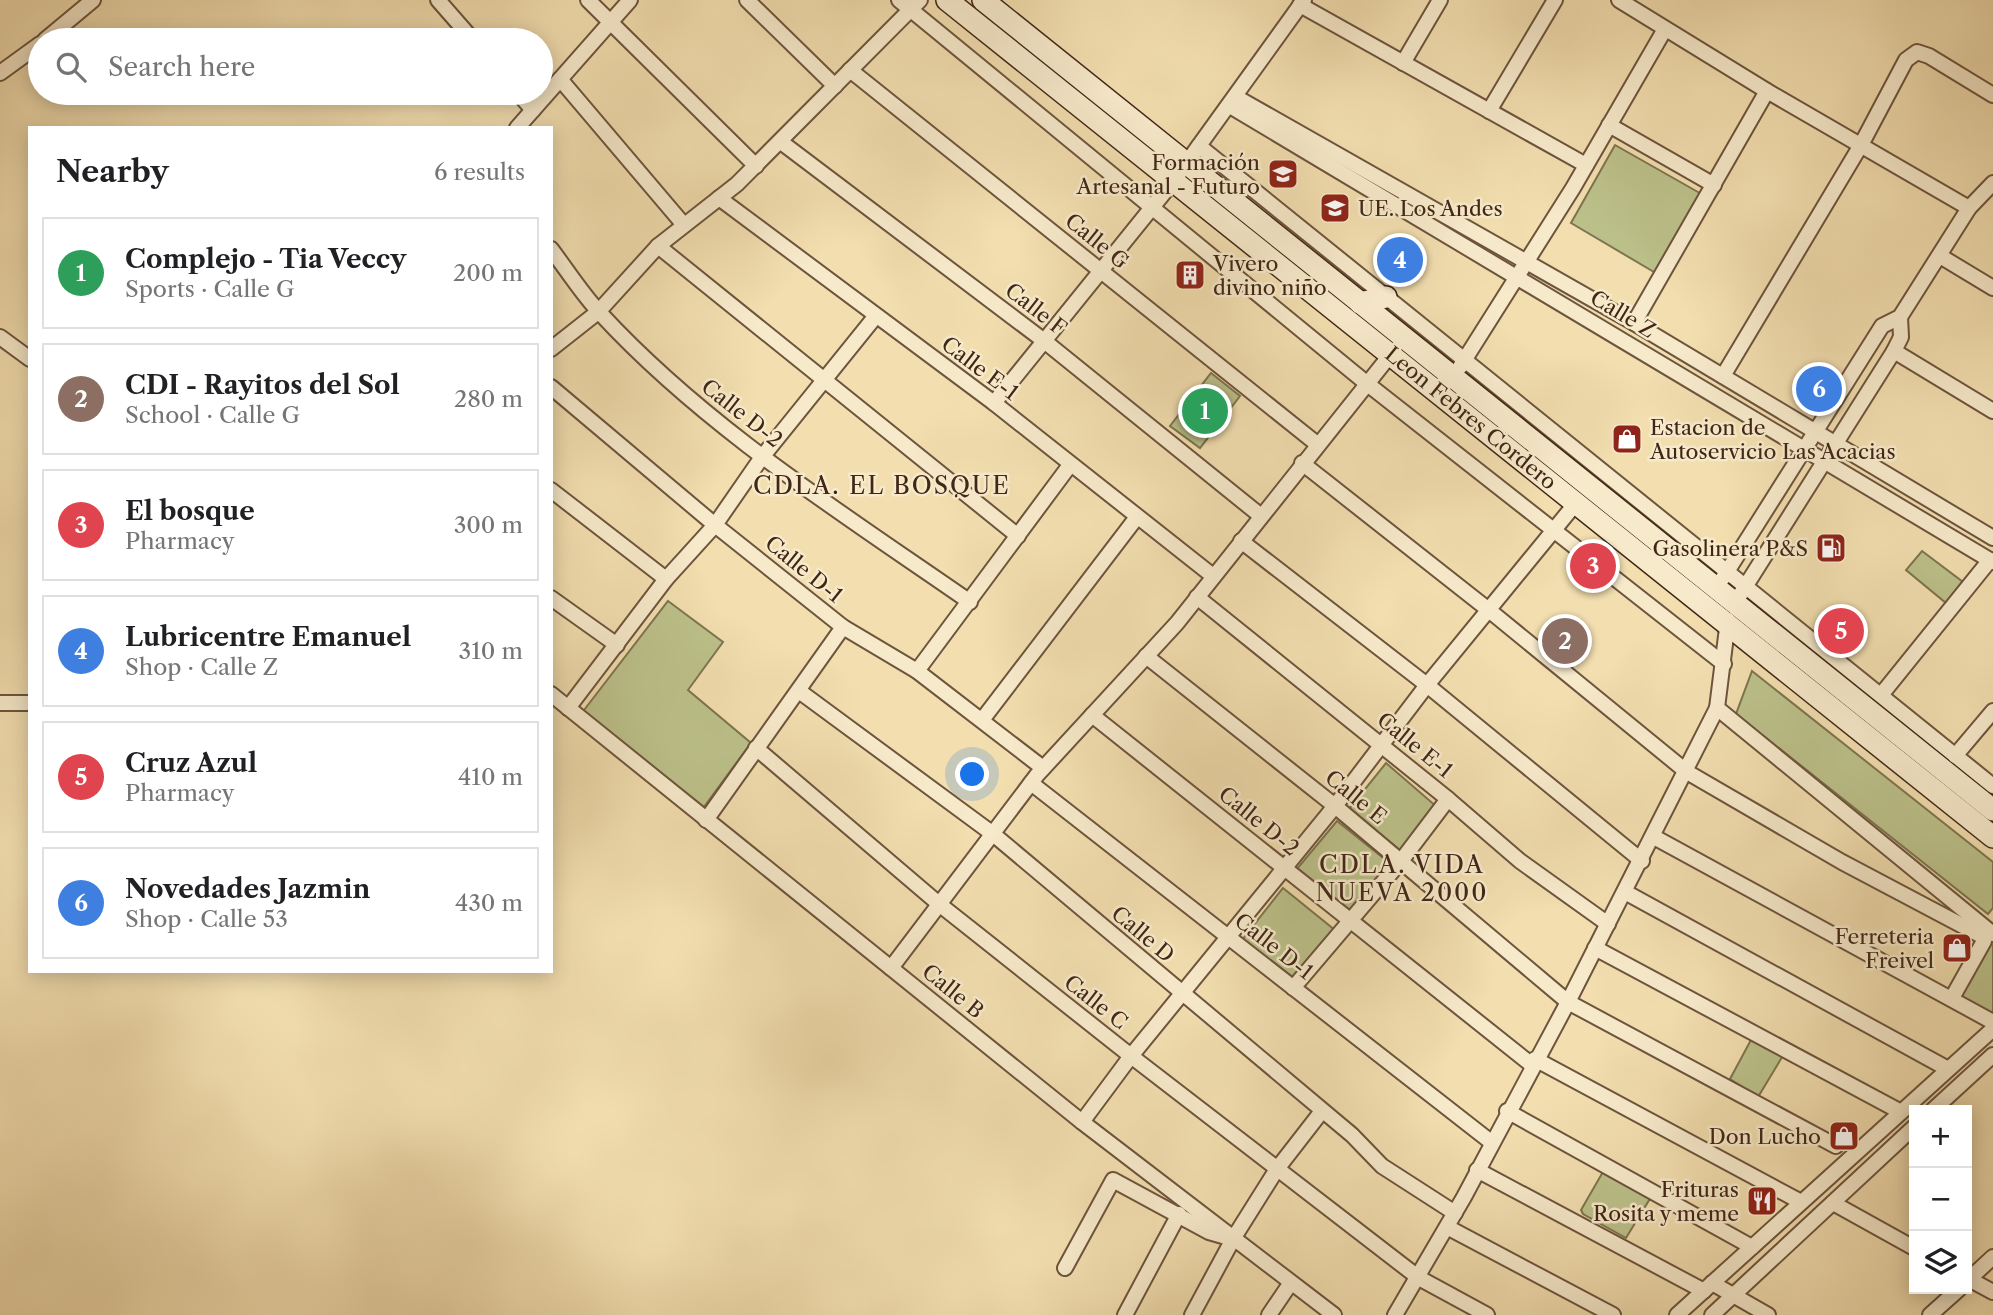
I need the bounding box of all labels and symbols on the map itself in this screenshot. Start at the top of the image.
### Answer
place label: Formación Artesanal - Futuro [1076,150,1260,199]
school or university icon: Formación Artesanal - Futuro [1266,157,1300,191]
school or university icon: UE. Los Andes [1318,191,1352,225]
place label: UE. Los Andes [1358,196,1503,221]
street label: Calle G [1060,208,1134,274]
pin: 4 [1377,234,1423,286]
place label: Vivero divino niño [1212,251,1327,300]
building icon: Vivero divino niño [1173,258,1207,292]
street label: Calle F [1000,277,1072,341]
street label: Calle Z [1586,285,1660,343]
street label: Calle E-1 [937,331,1024,405]
street label: Leon Febres Cordero [1380,341,1562,495]
pin: 6 [1796,363,1842,415]
street label: Calle D-2 [697,374,787,452]
pin: 1 [1182,385,1228,437]
place label: Estacion de Autoservicio Las Acacias [1649,415,1896,464]
shop icon: Estacion de Autoservicio Las Acacias [1610,422,1644,456]
district label: CDLA. EL BOSQUE [753,471,1011,500]
street label: Calle D-1 [760,530,848,608]
fuel station icon: Gasolinera P&S [1814,531,1848,565]
place label: Gasolinera P&S [1652,536,1808,561]
pin: 3 [1570,540,1616,592]
pin: 5 [1818,605,1864,657]
pin: 2 [1542,615,1588,667]
street label: Calle E-1 [1372,707,1458,783]
your location [955,757,989,791]
street label: Calle E [1320,765,1392,829]
street label: Calle D-2 [1214,781,1304,861]
district label: CDLA. VIDA NUEVA 2000 [1315,850,1489,907]
street label: Calle D [1107,901,1179,967]
street label: Calle D-1 [1230,908,1318,984]
place label: Ferreteria Freivel [1835,924,1935,973]
shop icon: Ferreteria Freivel [1940,931,1974,965]
street label: Calle B [917,959,989,1023]
street label: Calle C [1059,970,1133,1034]
shop icon: Don Lucho [1827,1119,1861,1153]
place label: Don Lucho [1709,1124,1821,1149]
place label: Frituras Rosita y meme [1593,1177,1739,1226]
restaurant icon: Frituras Rosita y meme [1745,1184,1779,1218]

